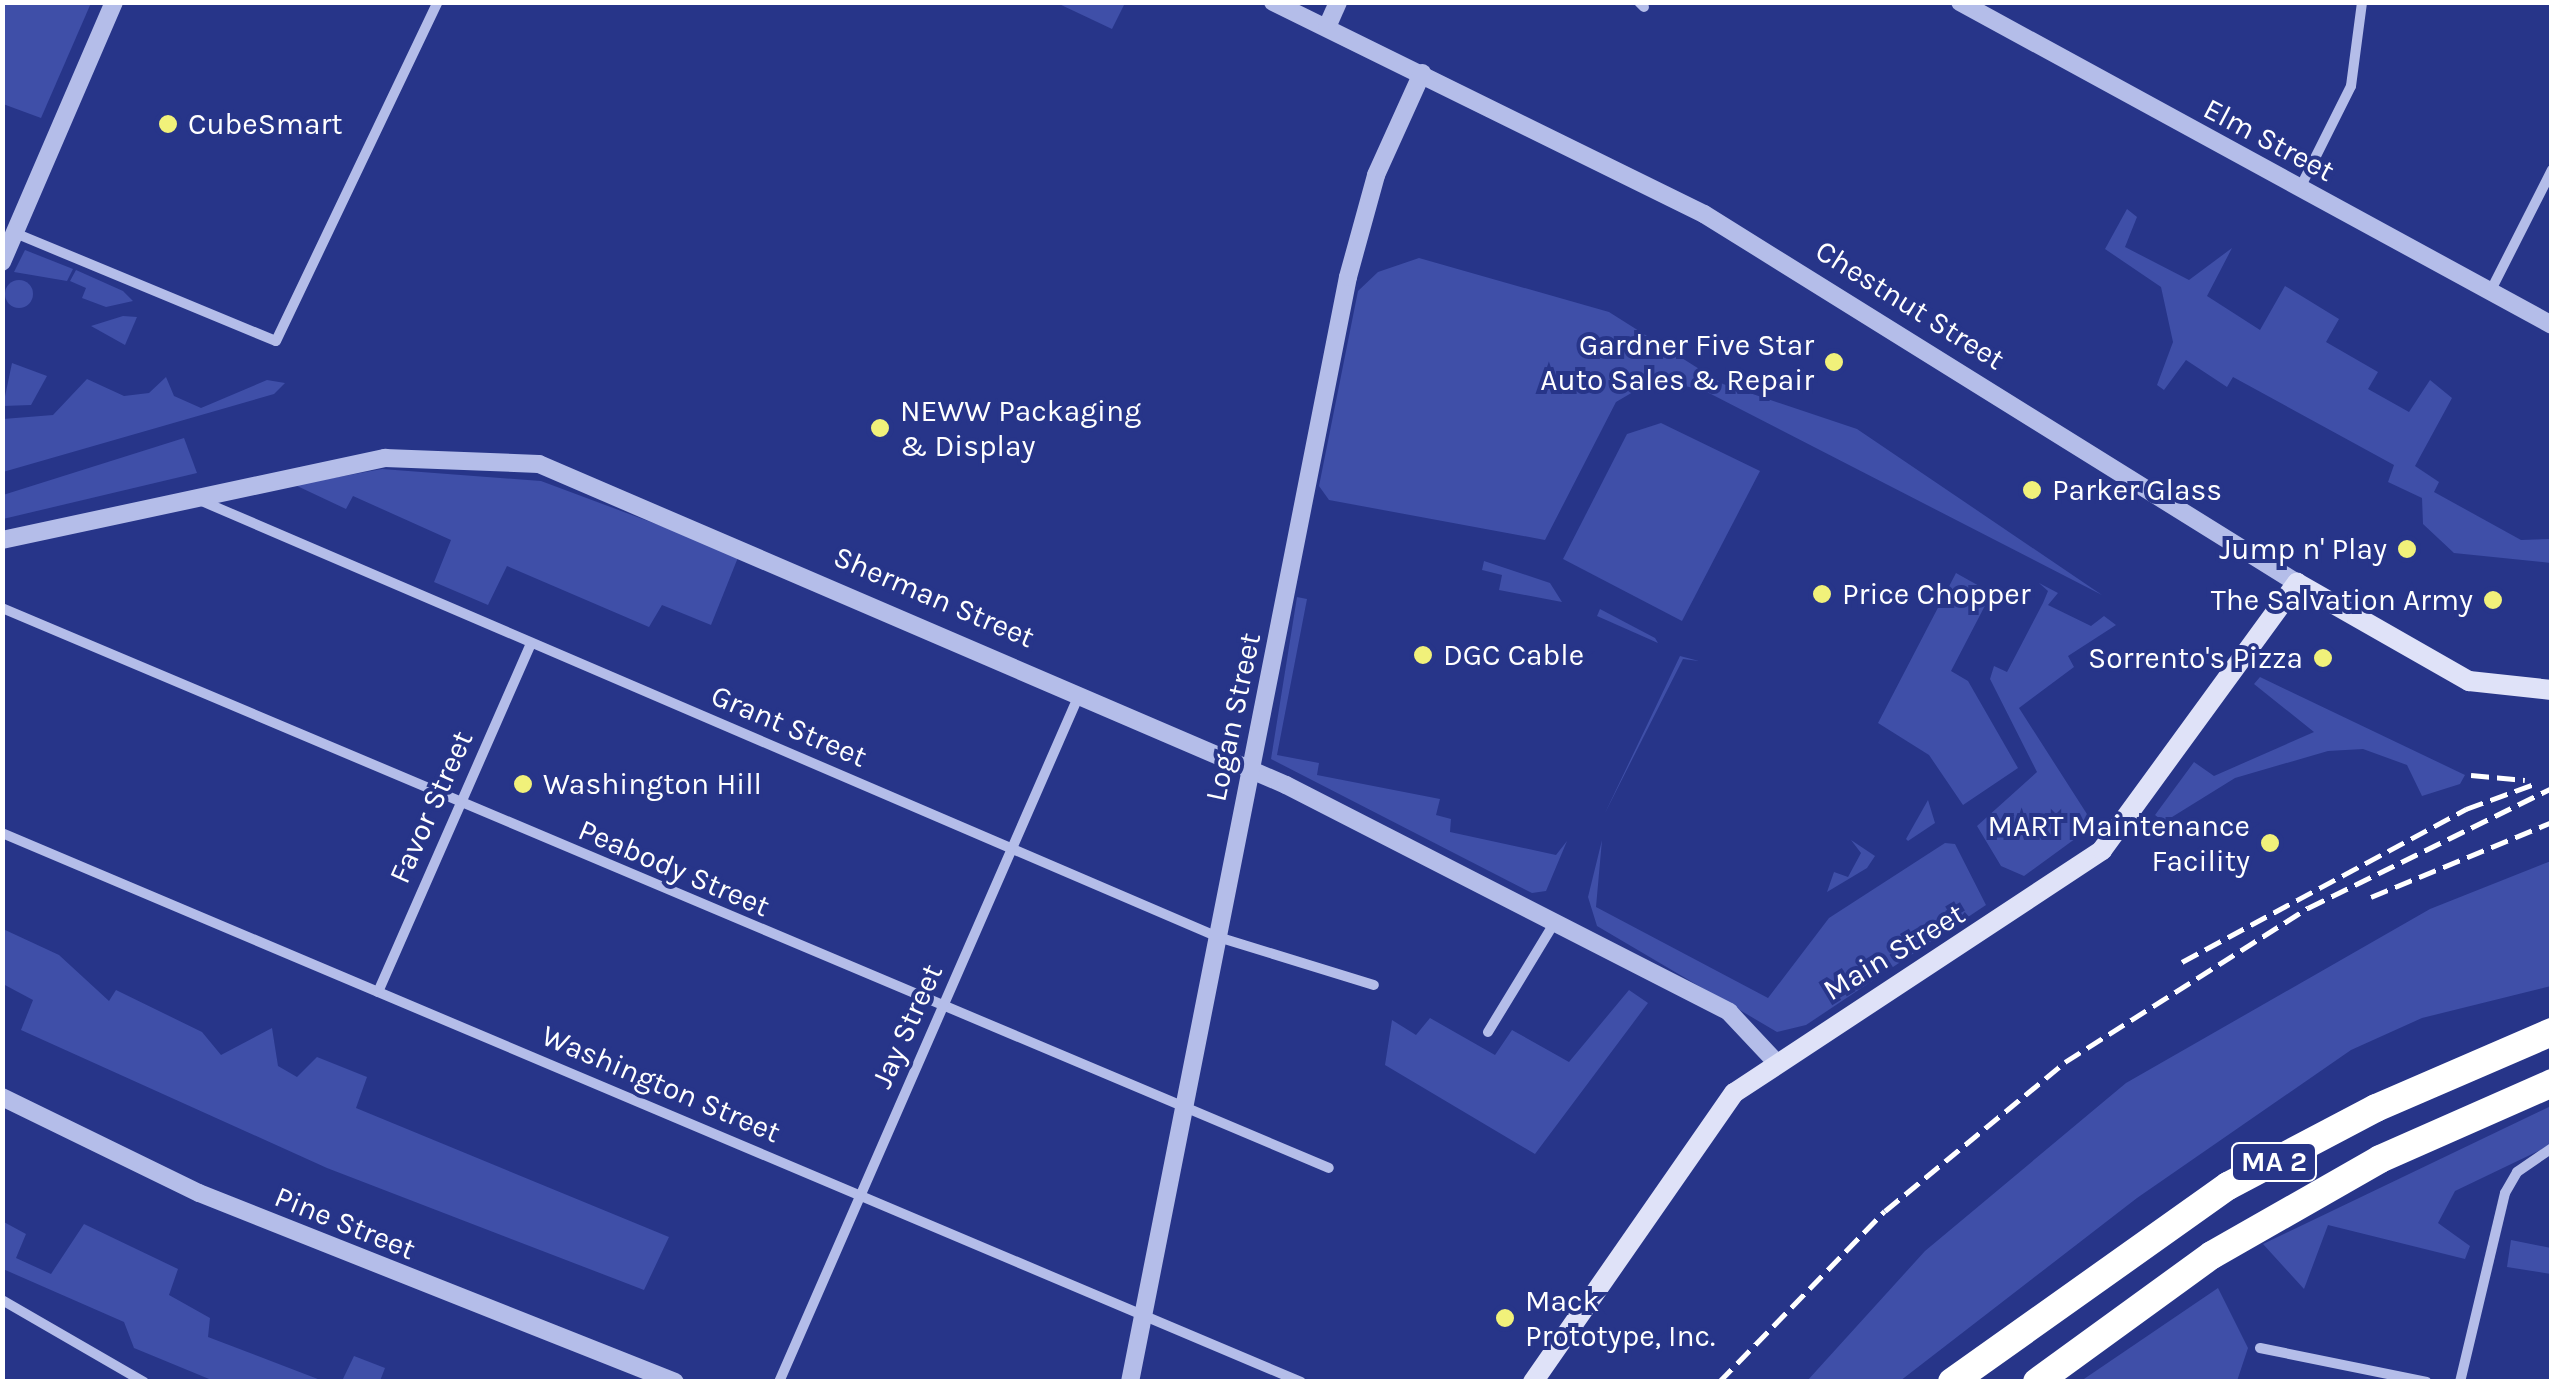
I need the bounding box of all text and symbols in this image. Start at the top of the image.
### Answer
street label: Elm Street [2198,91,2340,189]
place label: CubeSmart [188,106,343,142]
marker: CubeSmart [157,113,179,135]
street label: Chestnut Street [1809,233,2011,377]
place label: Gardner Five Star Auto Sales & Repair [1540,327,1814,398]
marker: Gardner Five Star Auto Sales & Repair [1823,351,1845,373]
place label: NEWW Packaging & Display [900,393,1141,464]
marker: NEWW Packaging & Display [869,417,891,439]
place label: Parker Glass [2052,472,2222,508]
marker: Parker Glass [2021,479,2043,501]
place label: Jump n' Play [2219,531,2387,567]
street label: Sherman Street [828,538,1040,656]
marker: Jump n' Play [2396,538,2418,560]
place label: Price Chopper [1842,576,2031,612]
place label: The Salvation Army [2211,582,2473,618]
marker: Price Chopper [1811,583,1833,605]
marker: The Salvation Army [2482,589,2504,611]
street label: Logan Street [1198,629,1268,805]
place label: DGC Cable [1443,637,1584,673]
place label: Sorrento's Pizza [2088,640,2303,676]
marker: DGC Cable [1412,644,1434,666]
marker: Sorrento's Pizza [2312,647,2334,669]
street label: Grant Street [706,677,872,775]
street label: Favor Street [381,725,481,889]
place label: Washington Hill [543,766,762,802]
marker: Washington Hill [512,773,534,795]
place label: MART Maintenance Facility [1988,808,2250,878]
street label: Peabody Street [573,812,775,924]
marker: MART Maintenance Facility [2259,832,2281,854]
street label: Main Street [1817,896,1971,1008]
street label: Jay Street [864,958,950,1094]
street label: Washington Street [536,1018,786,1150]
road number: MA 2 [2229,1139,2319,1185]
street label: Pine Street [269,1178,421,1268]
place label: Mack Prototype, Inc. [1525,1283,1715,1354]
marker: Mack Prototype, Inc. [1494,1307,1516,1329]

